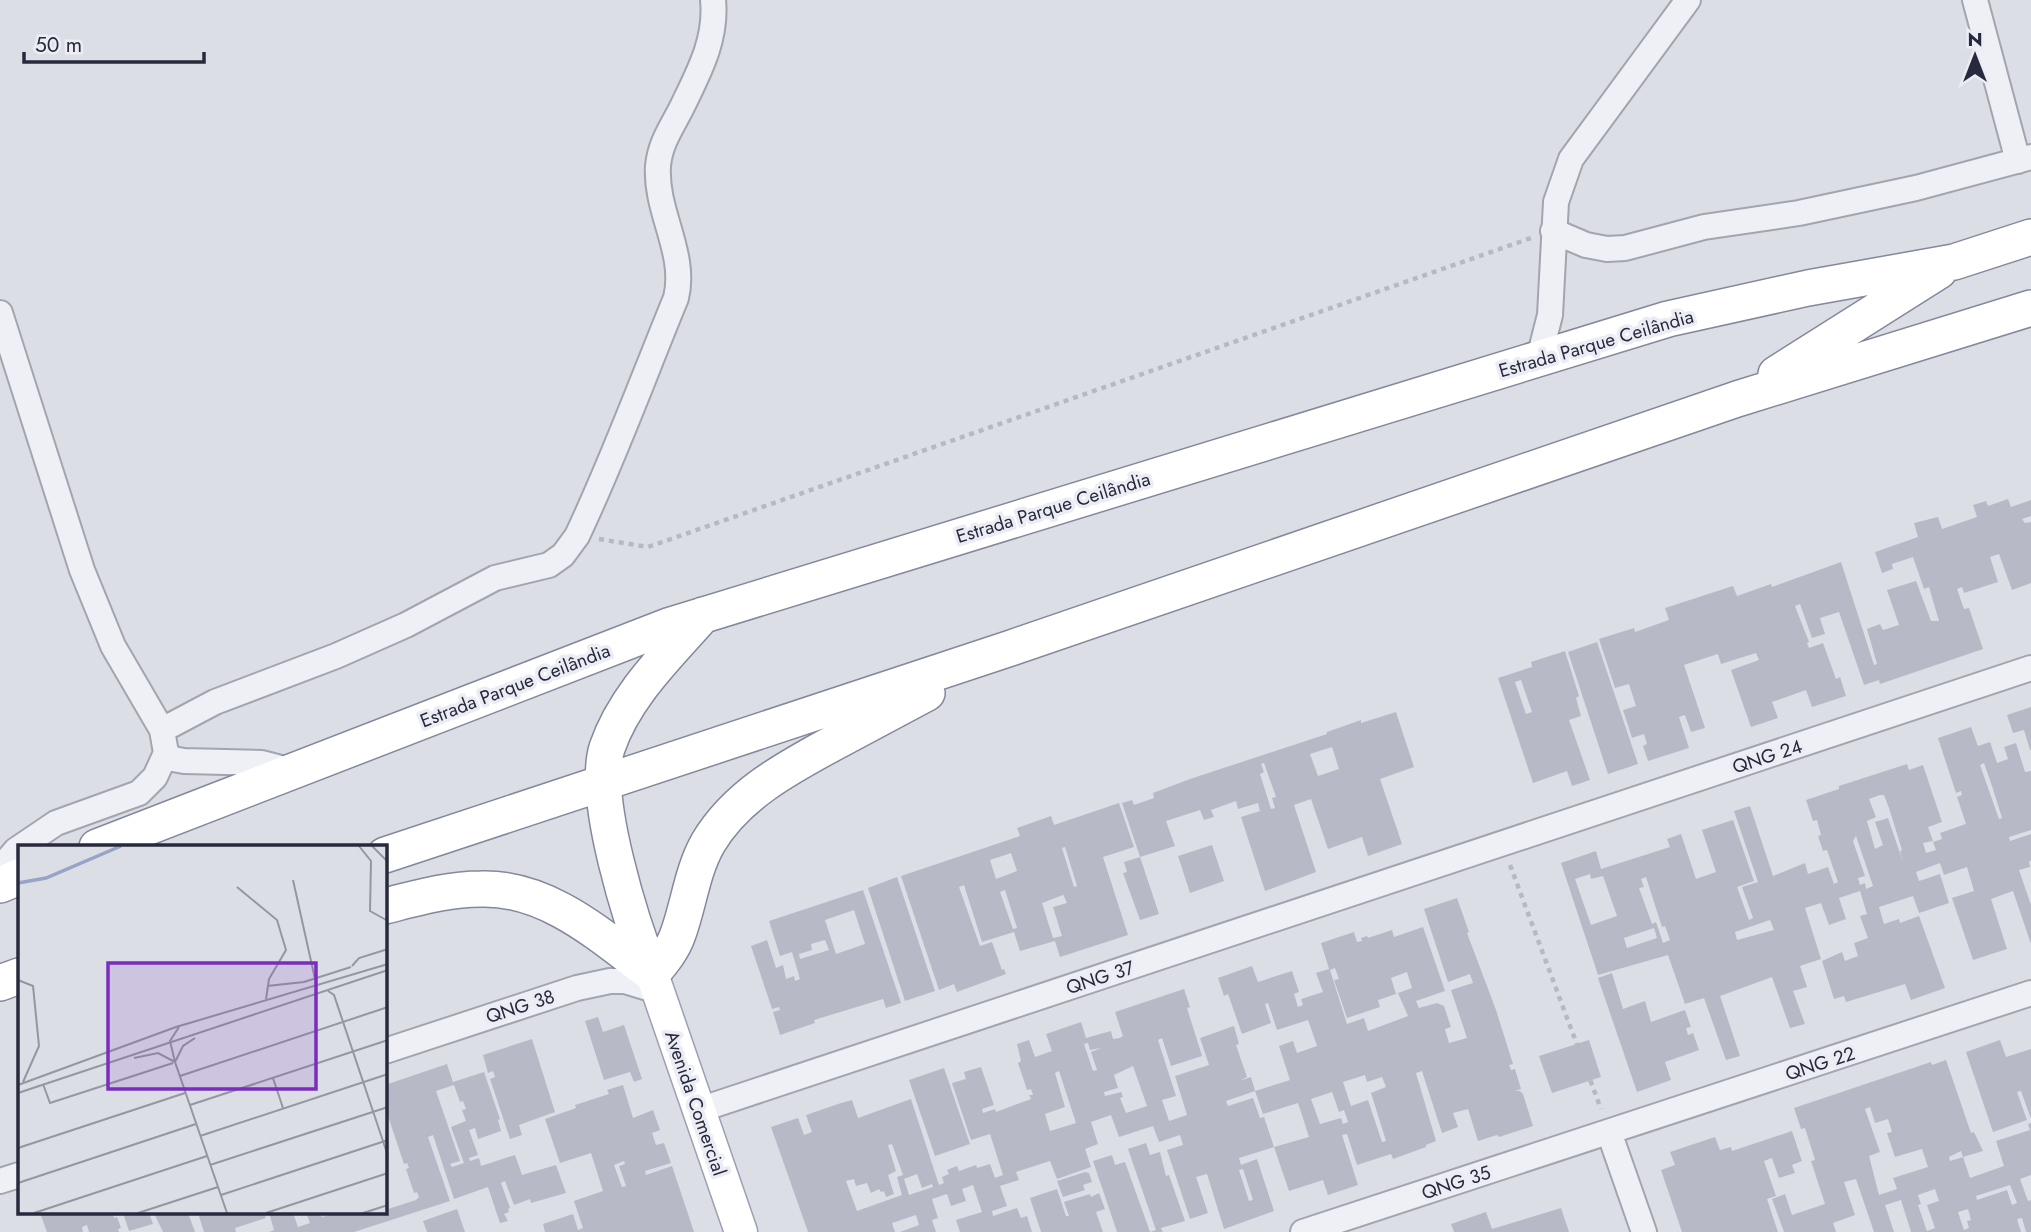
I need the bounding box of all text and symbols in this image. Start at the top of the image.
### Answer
scale bar [24,21,205,65]
north arrow [1940,21,2010,91]
text: N [1967,26,1983,53]
text: 50 m [35,30,82,60]
street label: Estrada Parque Ceilândia [1495,303,1697,384]
street label: Estrada Parque Ceilândia [953,465,1154,550]
street label: Estrada Parque Ceilândia [416,637,614,734]
street label: QNG 24 [1729,733,1806,780]
inset map [18,845,387,1214]
street label: QNG 37 [1063,954,1138,1001]
street label: QNG 38 [482,983,558,1030]
street label: Avenida Comercial [658,1027,733,1179]
street label: QNG 22 [1782,1040,1858,1087]
street label: QNG 35 [1418,1159,1494,1206]

